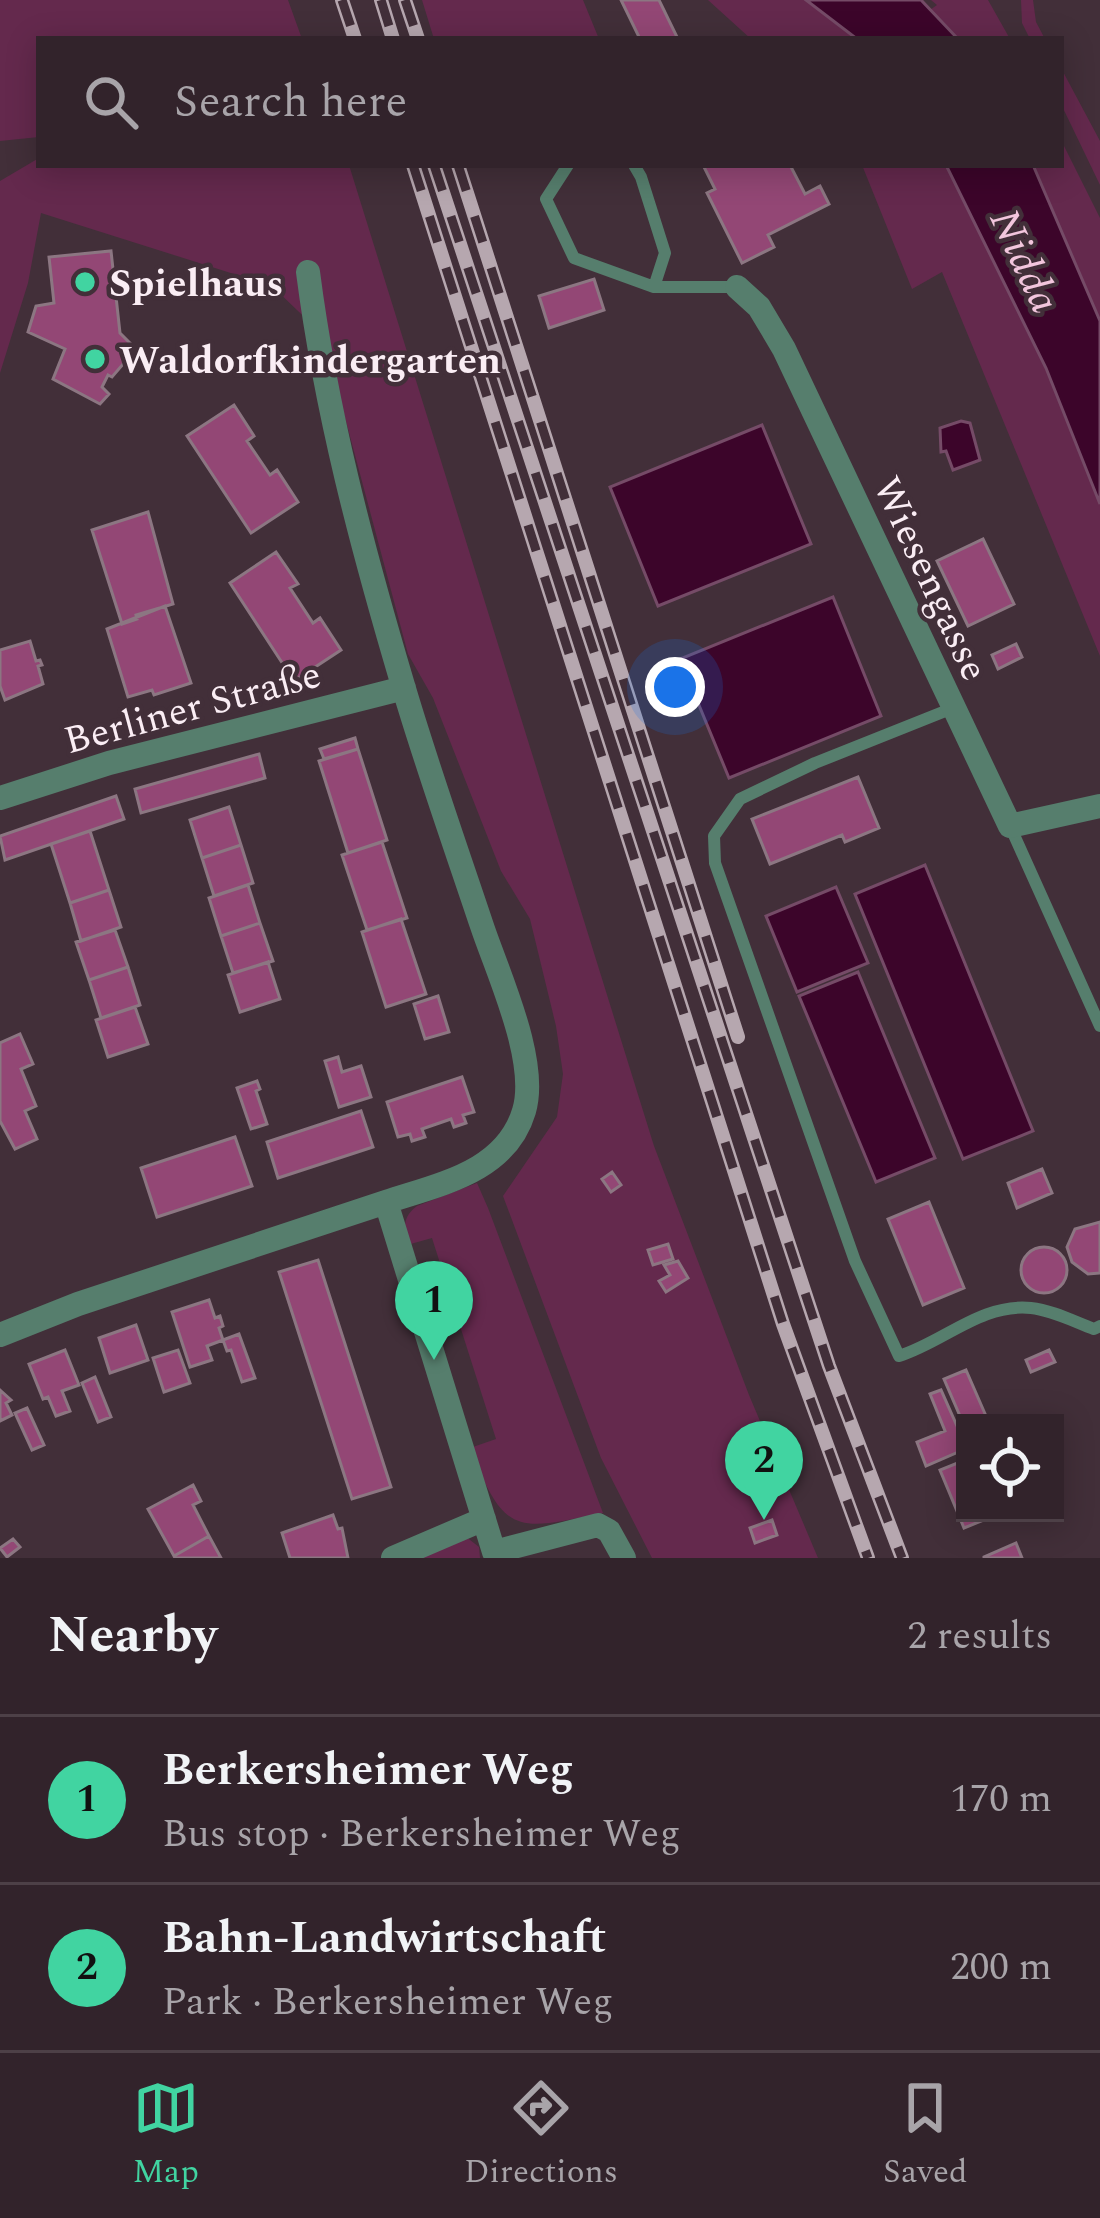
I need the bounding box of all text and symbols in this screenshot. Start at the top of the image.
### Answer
search box [36,36,1064,168]
text: Search here [174,68,407,137]
icon: search [78,69,144,135]
water label: Nidda [972,198,1075,324]
place label: Spielhaus [109,255,284,314]
marker: Spielhaus [72,269,98,295]
place label: Waldorfkindergarten [119,332,501,391]
marker: Waldorfkindergarten [82,346,108,372]
street label: Wiesengasse [857,467,1003,691]
street label: Berliner Straße [58,646,328,771]
your location [645,657,705,717]
pin: 1 [395,1261,473,1360]
map controls [956,1414,1064,1522]
button: locate [956,1414,1064,1522]
pin: 2 [725,1421,803,1520]
text: Nearby [48,1597,217,1675]
text: 2 results [908,1607,1052,1666]
text: Berkersheimer Weg [162,1736,574,1805]
text: 1 [76,1770,98,1829]
text: 170 m [950,1770,1052,1829]
text: Bus stop · Berkersheimer Weg [162,1805,681,1864]
text: Bahn-Landwirtschaft [162,1904,606,1973]
text: 2 [76,1938,98,1997]
text: 200 m [950,1938,1052,1997]
text: Park · Berkersheimer Weg [162,1973,613,2032]
tab: Map [132,2075,199,2197]
tab: Directions [464,2075,618,2197]
tab: Saved [883,2075,968,2197]

